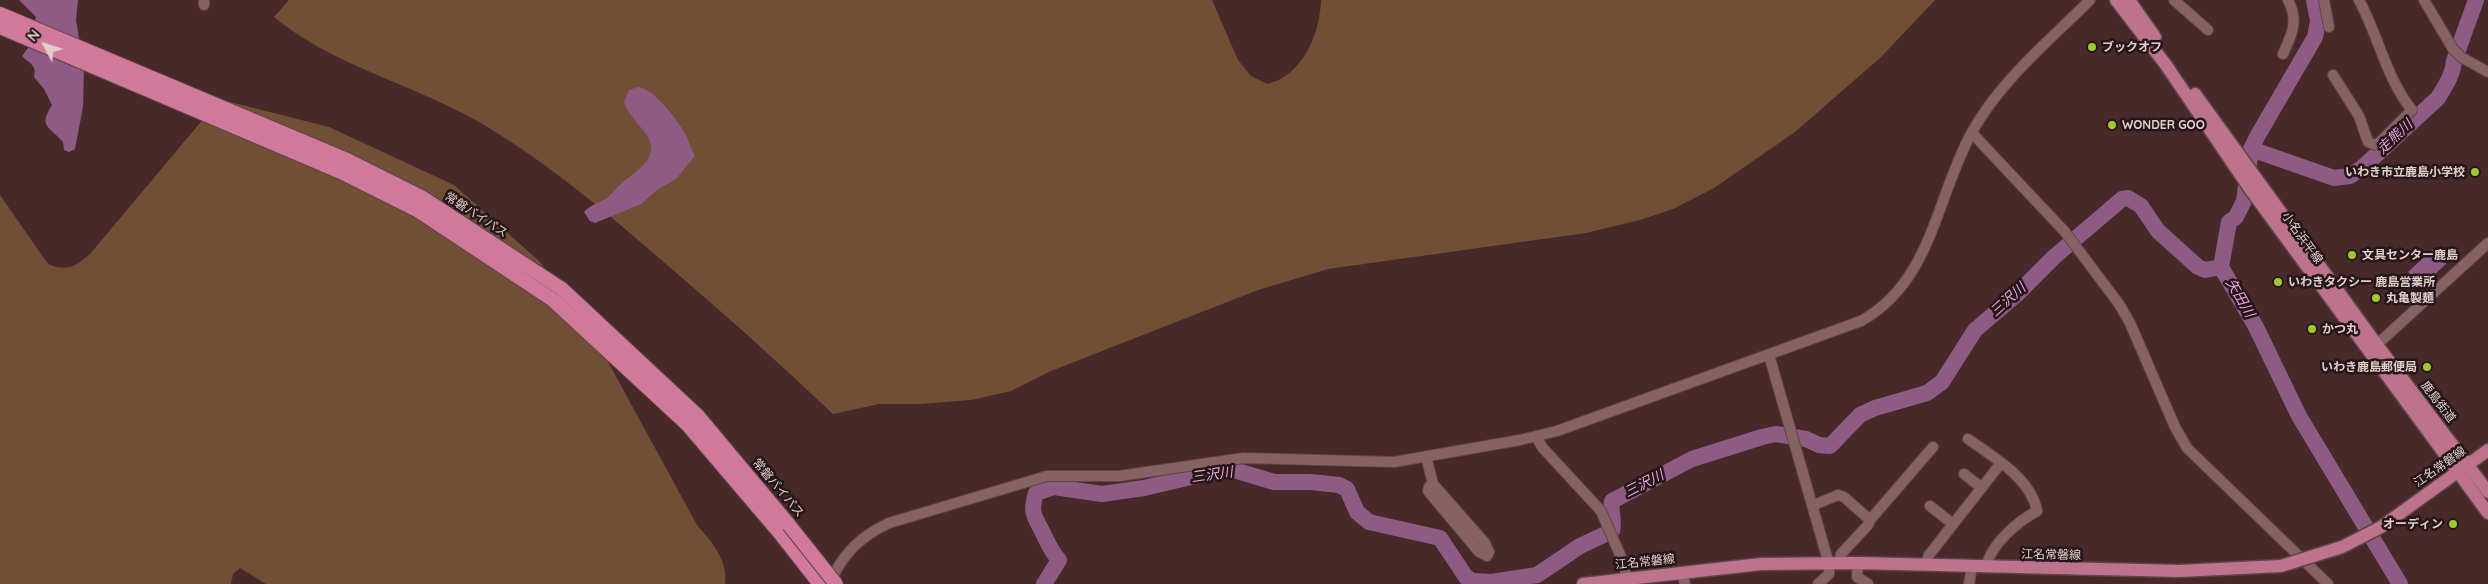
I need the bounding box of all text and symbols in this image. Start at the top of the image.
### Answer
north arrow [20,20,70,70]
text: N [23,26,44,45]
place label: ブックオフ [2102,40,2162,54]
marker: ブックオフ [2086,41,2098,53]
water label: 走熊川 [2374,117,2416,157]
place label: WONDER GOO [2122,118,2205,132]
marker: WONDER GOO [2106,119,2118,131]
place label: いわき市立鹿島小学校 [2345,165,2465,179]
marker: いわき市立鹿島小学校 [2469,166,2481,178]
street label: 常磐バイパス [442,189,510,241]
street label: 小名浜平線 [2279,209,2325,267]
place label: 文具センター鹿島 [2362,248,2458,262]
marker: 文具センター鹿島 [2346,249,2358,261]
place label: いわきタクシー 鹿島営業所 [2288,275,2435,289]
water label: 矢田川 [2222,276,2258,320]
marker: いわきタクシー 鹿島営業所 [2272,276,2284,288]
water label: 三沢川 [1987,280,2029,320]
place label: 丸亀製麺 [2386,291,2434,305]
marker: 丸亀製麺 [2370,292,2382,304]
place label: かつ丸 [2322,322,2358,336]
marker: かつ丸 [2306,323,2318,335]
place label: いわき鹿島郵便局 [2321,360,2417,374]
marker: いわき鹿島郵便局 [2421,361,2433,373]
street label: 鹿島街道 [2418,379,2458,425]
street label: 江名常磐線 [2411,444,2469,490]
street label: 常磐バイパス [749,456,807,520]
water label: 三沢川 [1190,464,1234,486]
water label: 三沢川 [1621,467,1667,501]
place label: オーディン [2383,517,2443,531]
marker: オーディン [2447,518,2459,530]
street label: 江名常磐線 [2021,547,2081,563]
street label: 江名常磐線 [1614,552,1676,572]

